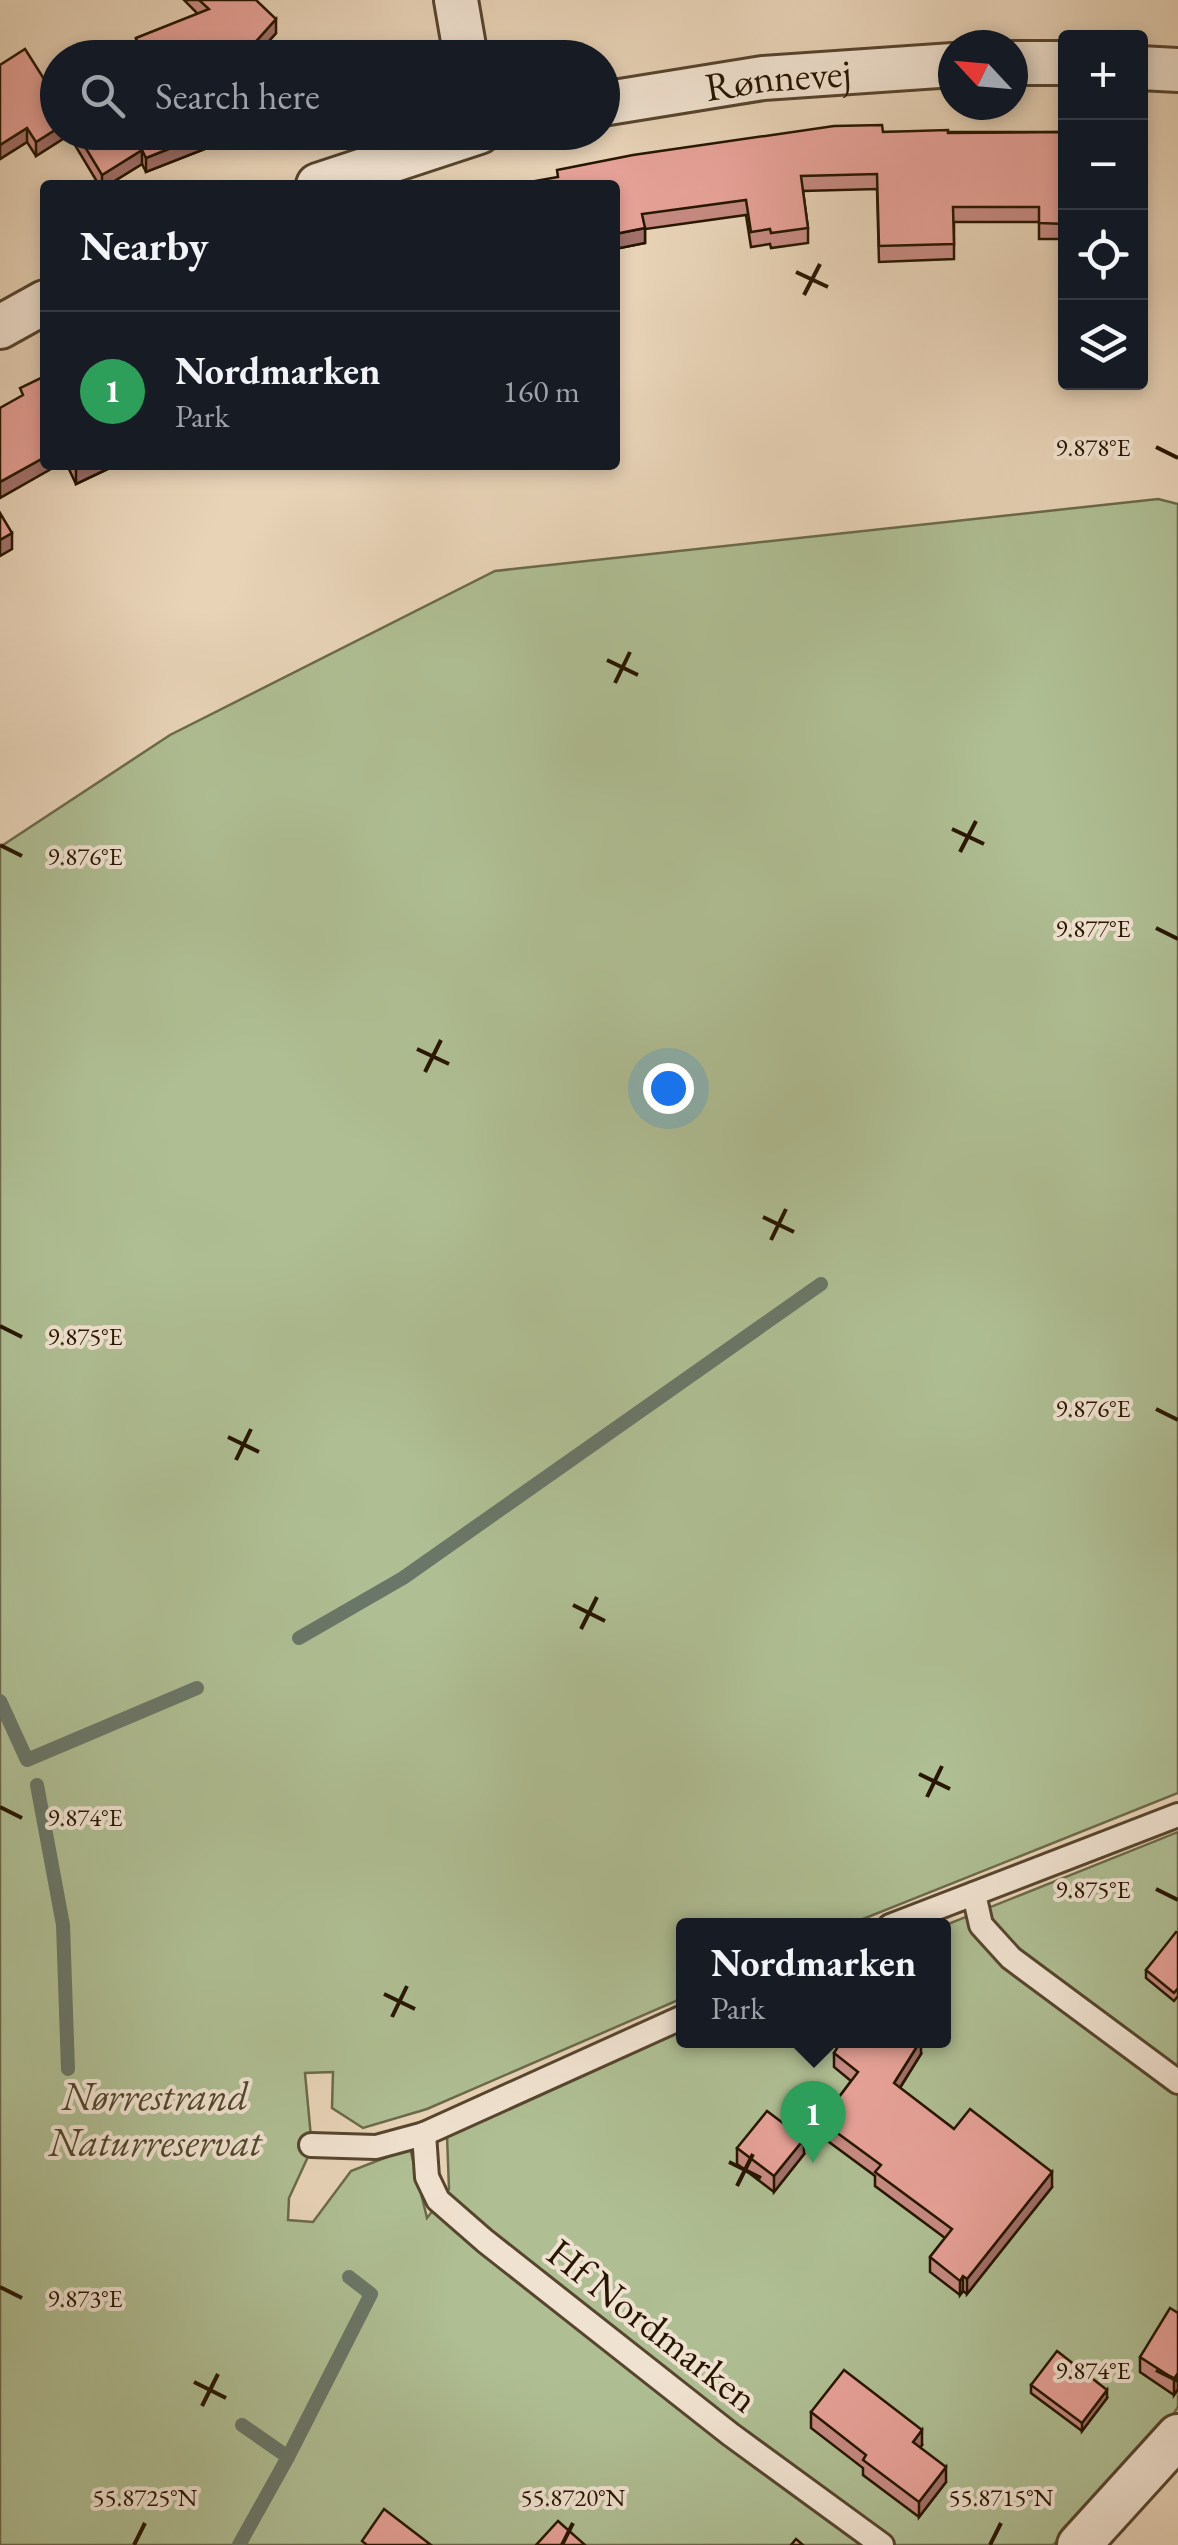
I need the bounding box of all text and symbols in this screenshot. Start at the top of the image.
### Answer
north arrow [938,30,1028,120]
map controls [1058,30,1148,390]
button: + [1058,30,1148,120]
search box [40,40,620,150]
street label: Rønnevej [701,46,853,113]
icon: search [75,68,130,123]
text: Search here [155,71,320,120]
button: − [1058,120,1148,210]
button: locate [1058,210,1148,300]
text: Nearby [80,218,209,273]
button: layers [1058,300,1148,390]
text: Nordmarken [175,346,381,395]
text: 1 [104,370,121,412]
text: 160 m [503,370,580,412]
text: Park [175,395,230,437]
text: 9.878°E [1055,431,1131,463]
text: 9.876°E [47,840,123,872]
text: 9.877°E [1055,912,1131,944]
your location [643,1063,694,1114]
text: 9.875°E [47,1320,123,1352]
text: 9.876°E [1055,1392,1131,1424]
text: 9.874°E [47,1801,123,1833]
text: 9.875°E [1055,1873,1131,1905]
popup [676,1918,951,2048]
text: Nordmarken [711,1938,916,1987]
text: Park [711,1987,765,2029]
park label: Nørrestrand Naturreservat [47,2070,264,2168]
pin: 1 [780,2080,846,2163]
street label: Hf Nordmarken [537,2226,769,2424]
text: 9.873°E [47,2282,123,2314]
text: 9.874°E [1055,2354,1131,2386]
text: 55.8725°N [93,2481,198,2513]
text: 55.8720°N [521,2481,626,2513]
text: 55.8715°N [949,2481,1054,2513]

